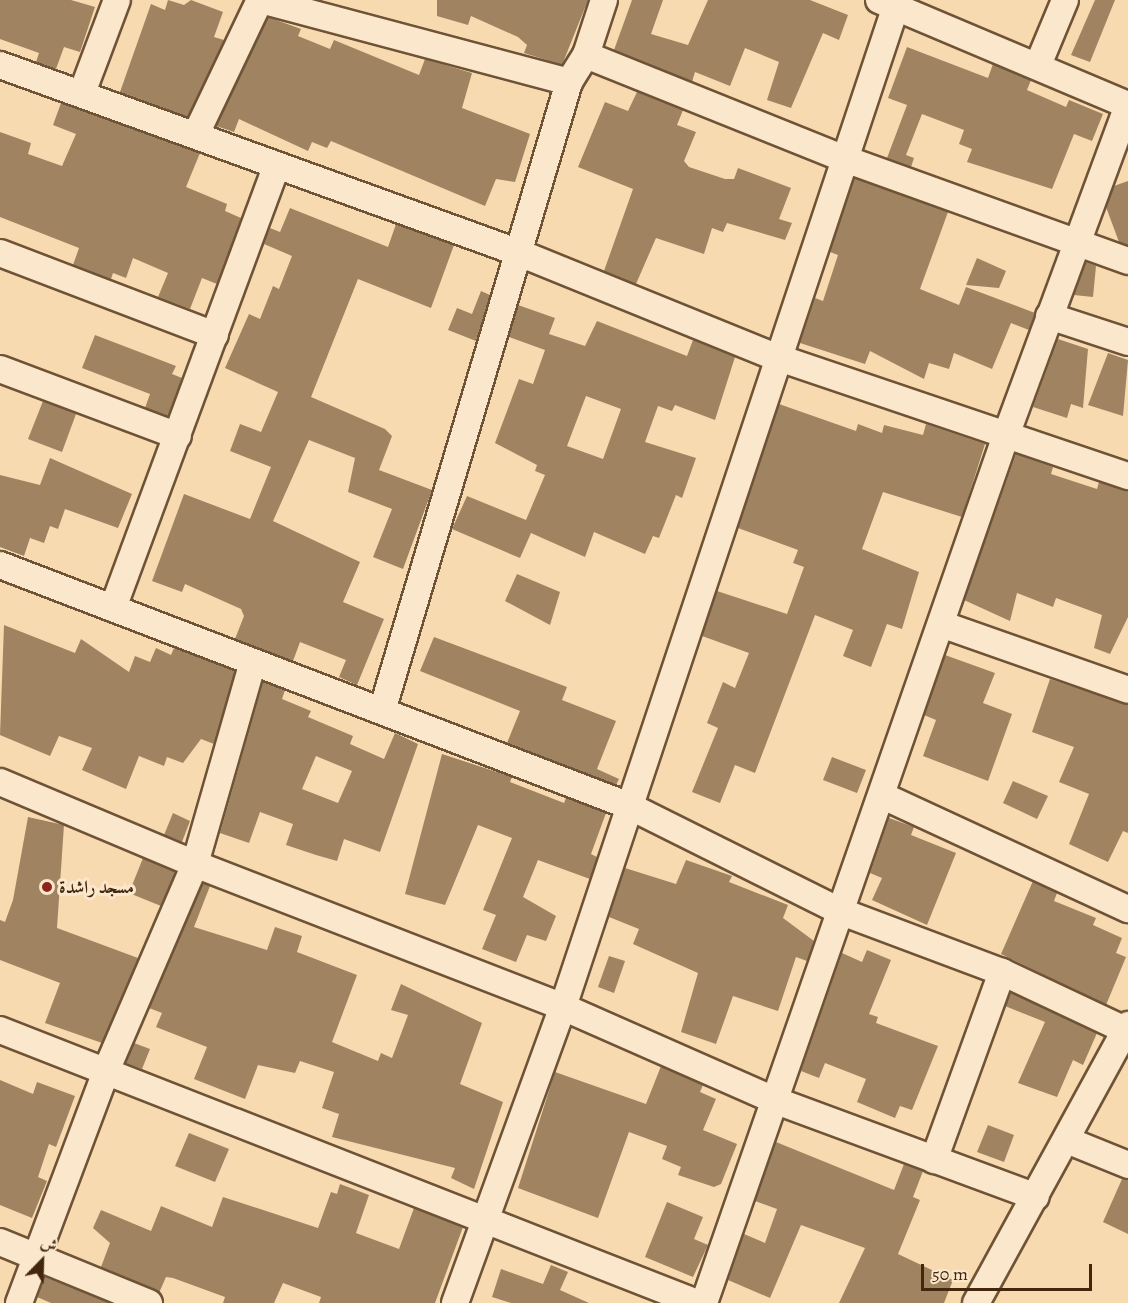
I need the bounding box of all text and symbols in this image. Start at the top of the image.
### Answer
place label: مسجد راشدة [59,876,134,898]
marker: مسجد راشدة [40,880,54,894]
north arrow [12,1231,72,1291]
text: ش [37,1231,61,1258]
scale bar [924,1252,1095,1290]
text: 50 m [932,1262,968,1286]

